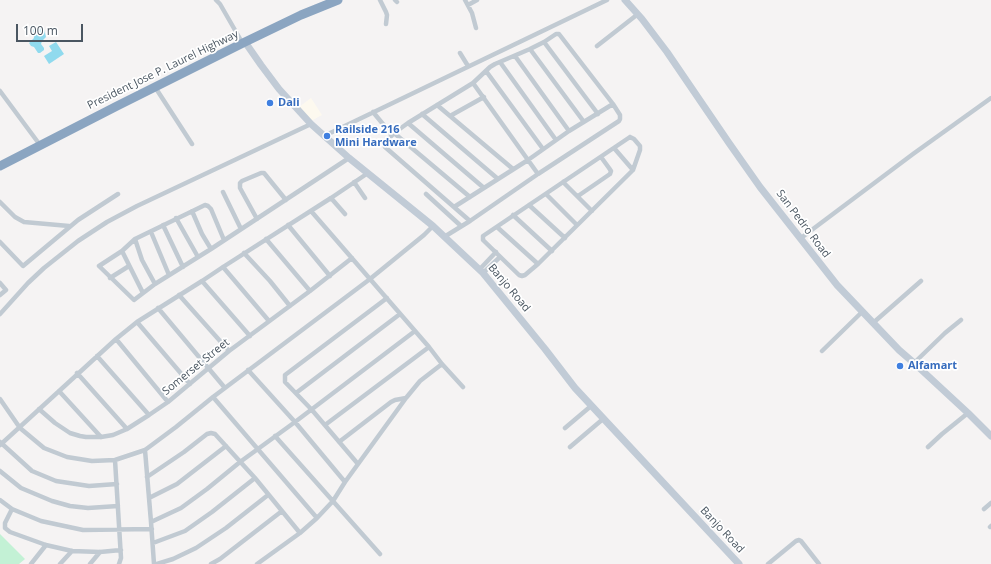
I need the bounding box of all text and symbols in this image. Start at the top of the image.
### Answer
scale bar [18,16,85,42]
text: 100 m [23,22,58,39]
street label: President Jose P. Laurel Highway [85,28,241,112]
place label: Dali [278,96,300,110]
marker: Dali [265,98,275,108]
place label: Railside 216 Mini Hardware [335,123,417,149]
marker: Railside 216 Mini Hardware [322,131,332,141]
street label: San Pedro Road [773,187,833,261]
street label: Banjo Road [485,261,533,315]
street label: Somerset Street [160,336,232,398]
place label: Alfamart [908,359,957,373]
marker: Alfamart [895,361,905,371]
street label: Banjo Road [697,504,747,556]

